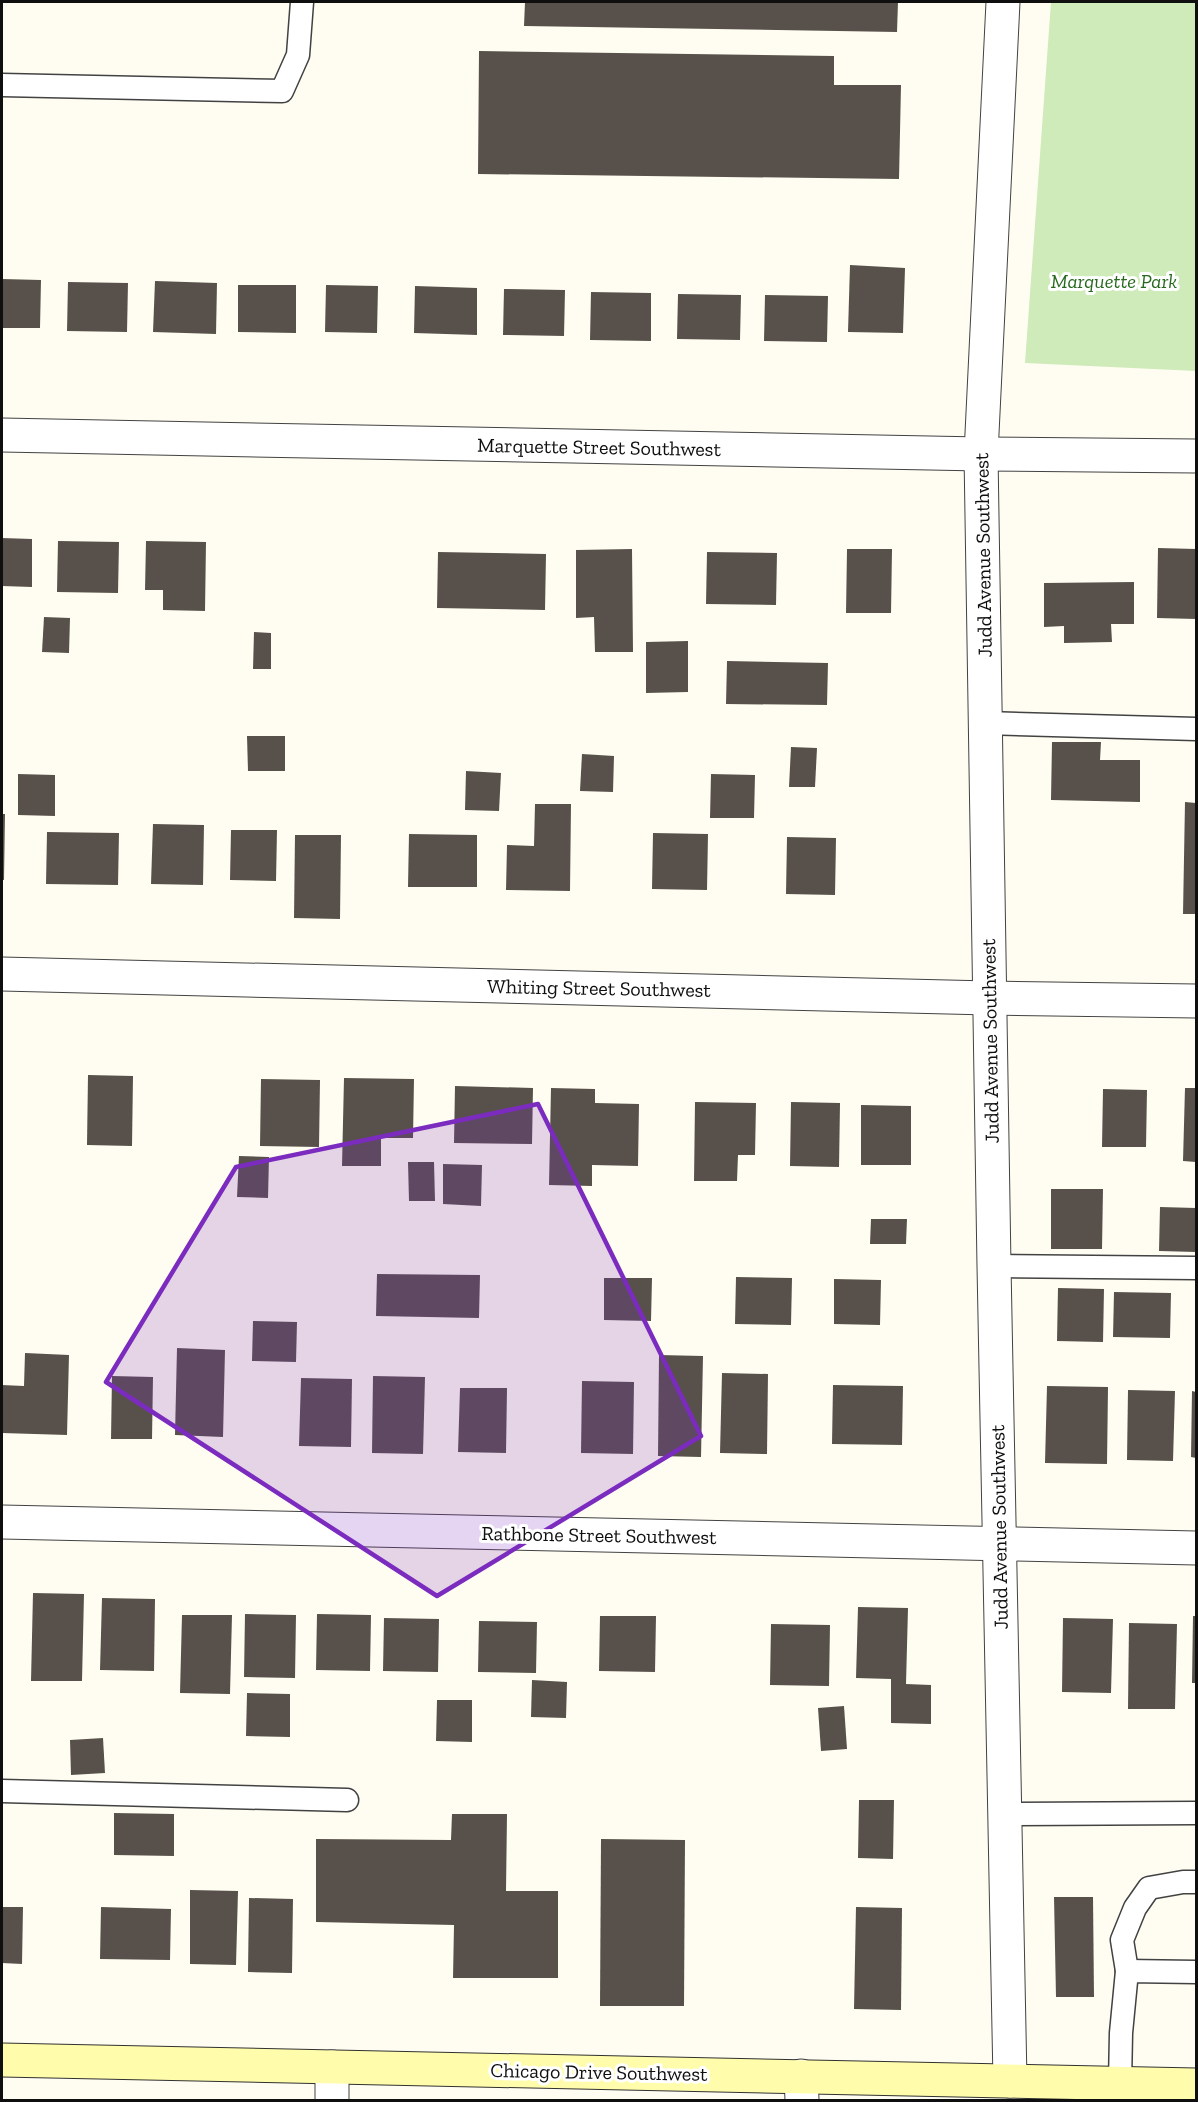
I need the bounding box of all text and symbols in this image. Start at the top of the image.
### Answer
park label: Marquette Park [1051,269,1177,293]
street label: Marquette Street Southwest [477,433,722,461]
street label: Judd Avenue Southwest [969,452,997,658]
street label: Judd Avenue Southwest [976,938,1004,1144]
street label: Whiting Street Southwest [487,974,712,1002]
street label: Judd Avenue Southwest [985,1424,1013,1630]
street label: Rathbone Street Southwest [481,1521,717,1549]
street label: Chicago Drive Southwest [490,2058,708,2086]

